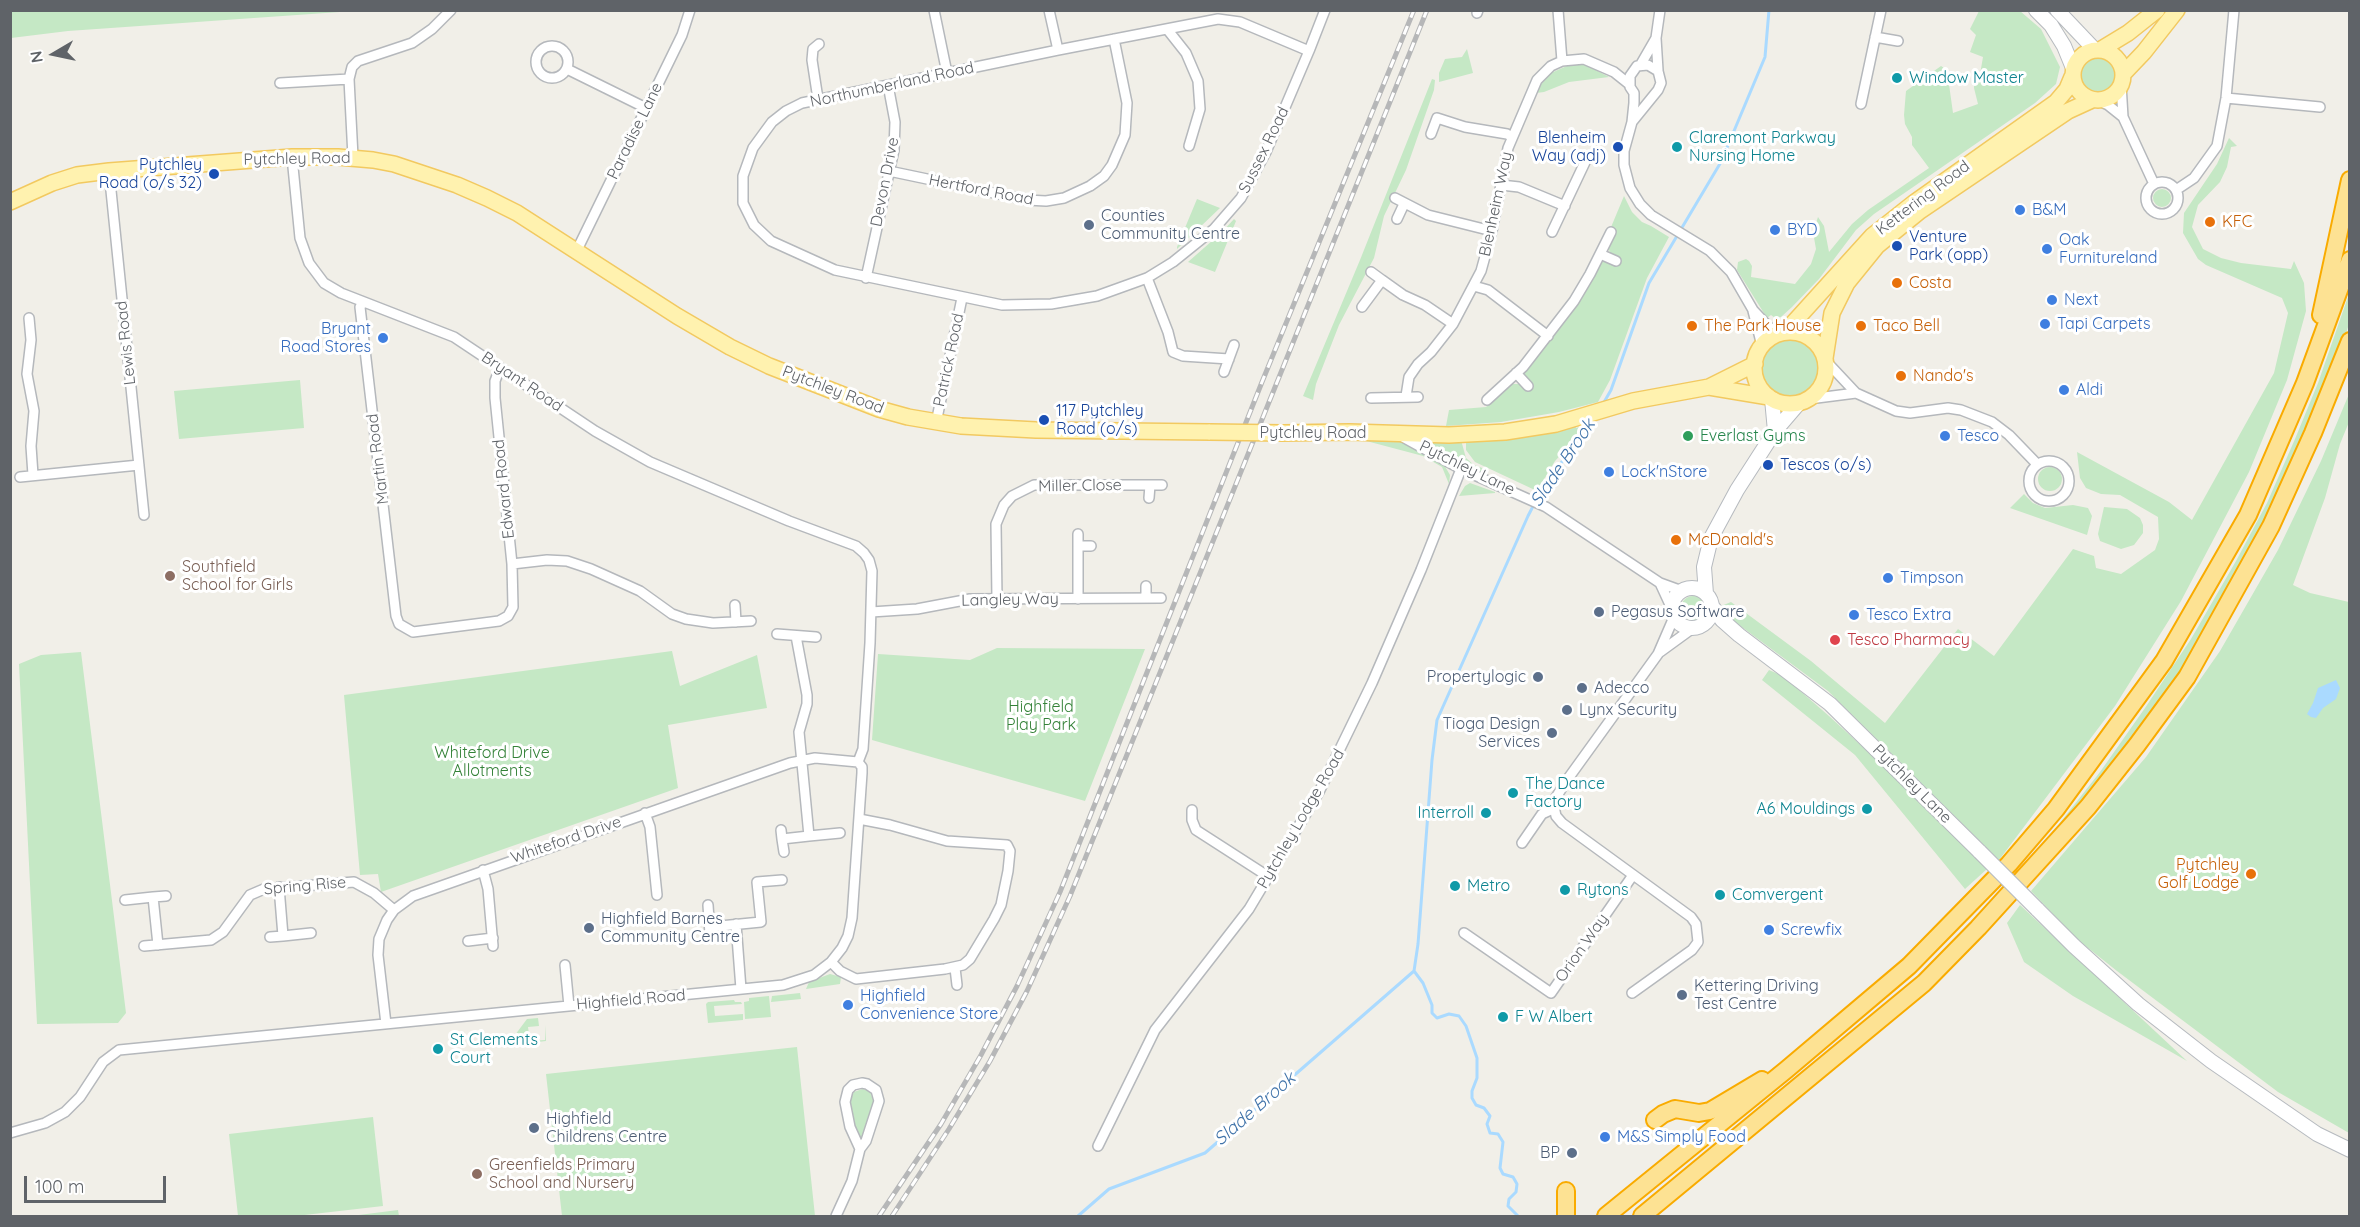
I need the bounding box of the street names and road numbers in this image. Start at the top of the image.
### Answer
street label: Northumberland Road [808,58,976,112]
street label: Paradise Lane [603,79,667,183]
street label: Sussex Road [1235,104,1293,196]
street label: Devon Drive [867,136,903,228]
street label: Pytchley Road [243,148,351,170]
street label: Blenheim Way [1476,150,1516,258]
street label: Kettering Road [1872,157,1974,239]
street label: Hertford Road [927,170,1035,210]
street label: Lewis Road [112,300,140,386]
street label: Patrick Road [930,312,968,408]
street label: Bryant Road [478,348,566,416]
street label: Pytchley Road [780,362,886,418]
street label: Martin Road [363,413,393,505]
street label: Pytchley Road [1259,423,1367,443]
street label: Pytchley Lane [1416,437,1518,499]
street label: Edward Road [489,438,519,540]
street label: Miller Close [1038,476,1122,496]
street label: Langley Way [961,590,1059,610]
street label: Pytchley Lane [1868,740,1956,828]
street label: Pytchley Lodge Road [1253,746,1349,892]
street label: Whiteford Drive [508,812,624,868]
street label: Spring Rise [263,873,347,899]
street label: Orion Way [1551,910,1613,986]
street label: Highfield Road [576,986,686,1014]

